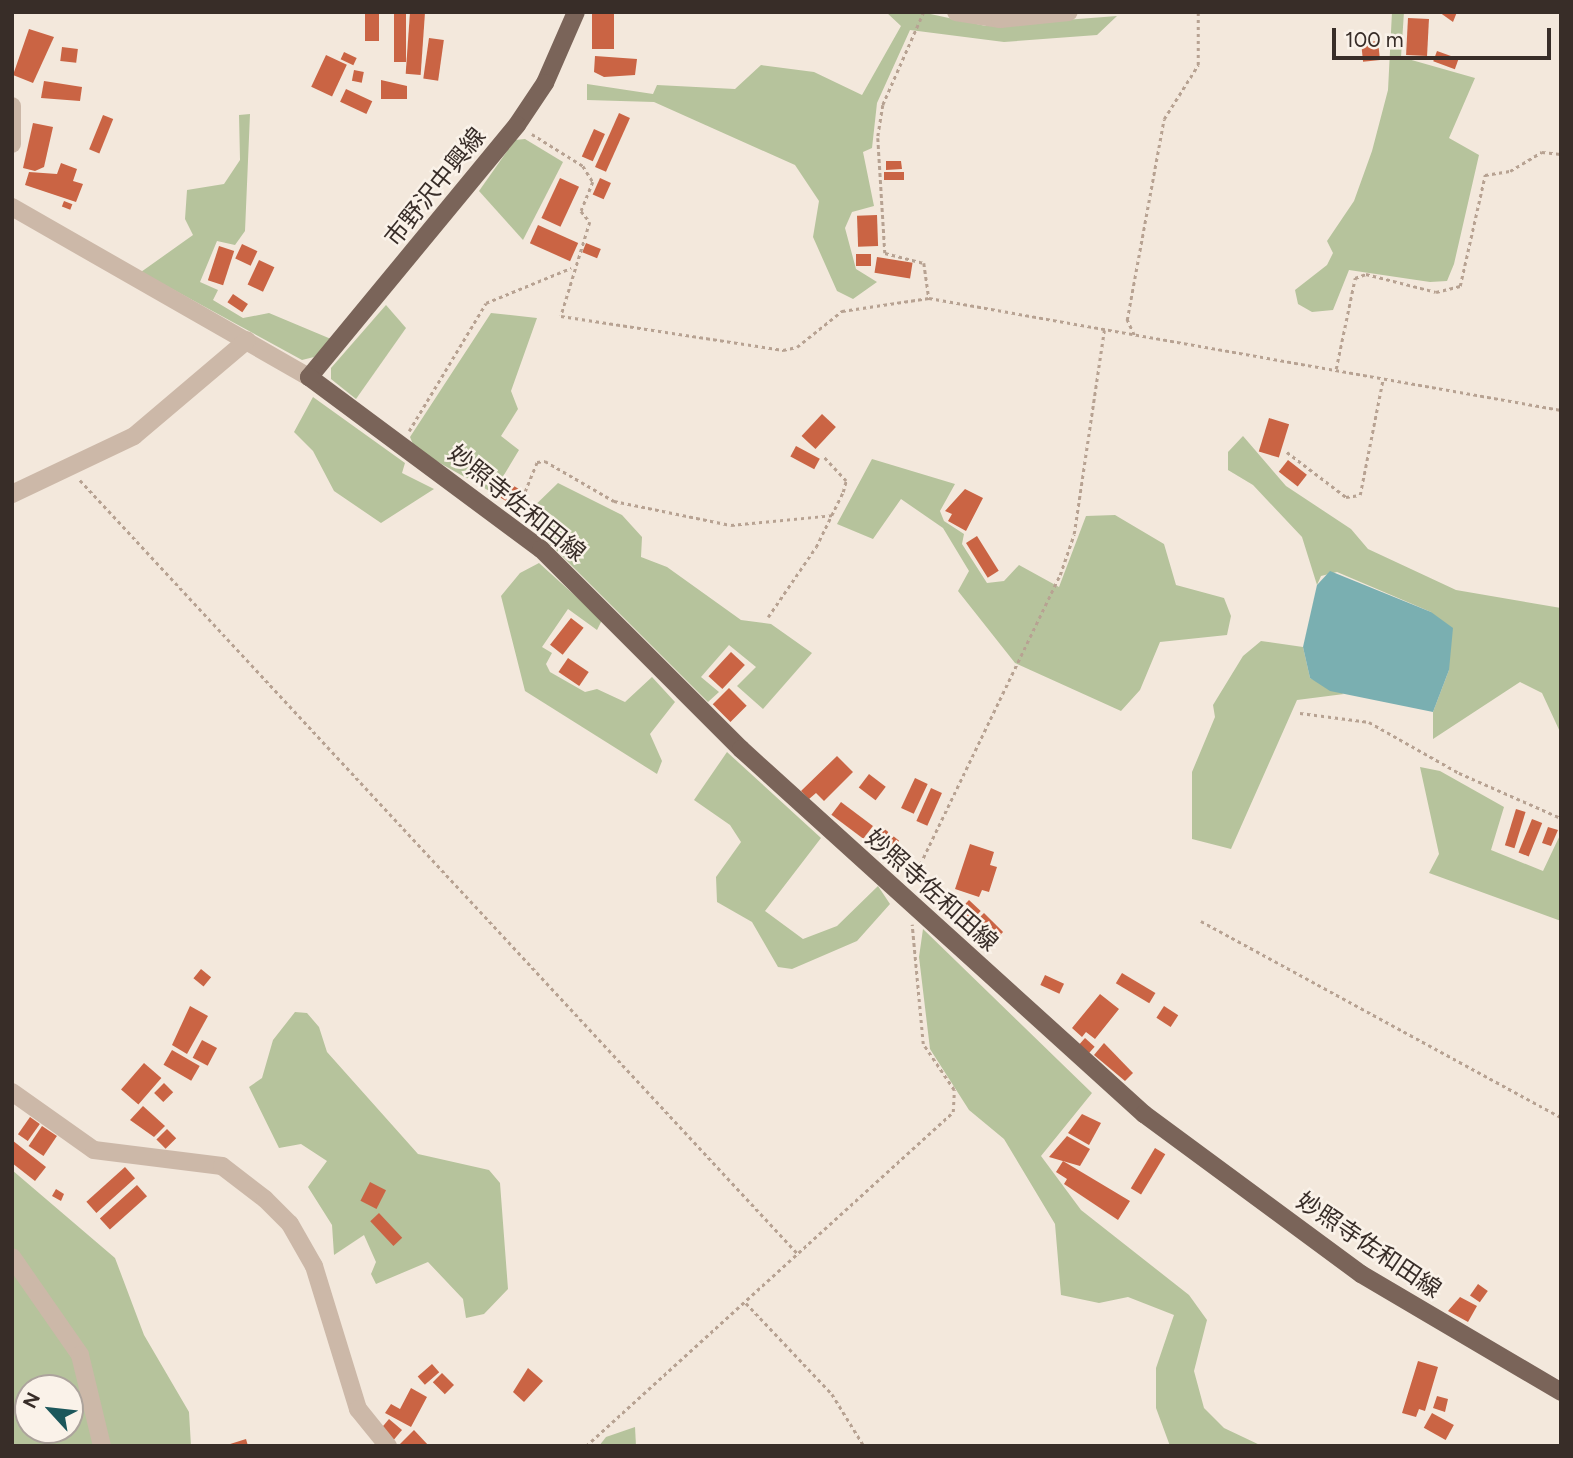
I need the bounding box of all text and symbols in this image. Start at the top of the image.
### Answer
scale bar [1335,14,1554,58]
text: 100 m [1345,27,1404,52]
street label: 市野沢中興線 [378,122,492,252]
street label: 妙照寺佐和田線 [443,439,591,567]
street label: 妙照寺佐和田線 [860,823,1004,957]
street label: 妙照寺佐和田線 [1291,1186,1447,1304]
north arrow [14,1374,84,1444]
text: N [18,1388,45,1412]

